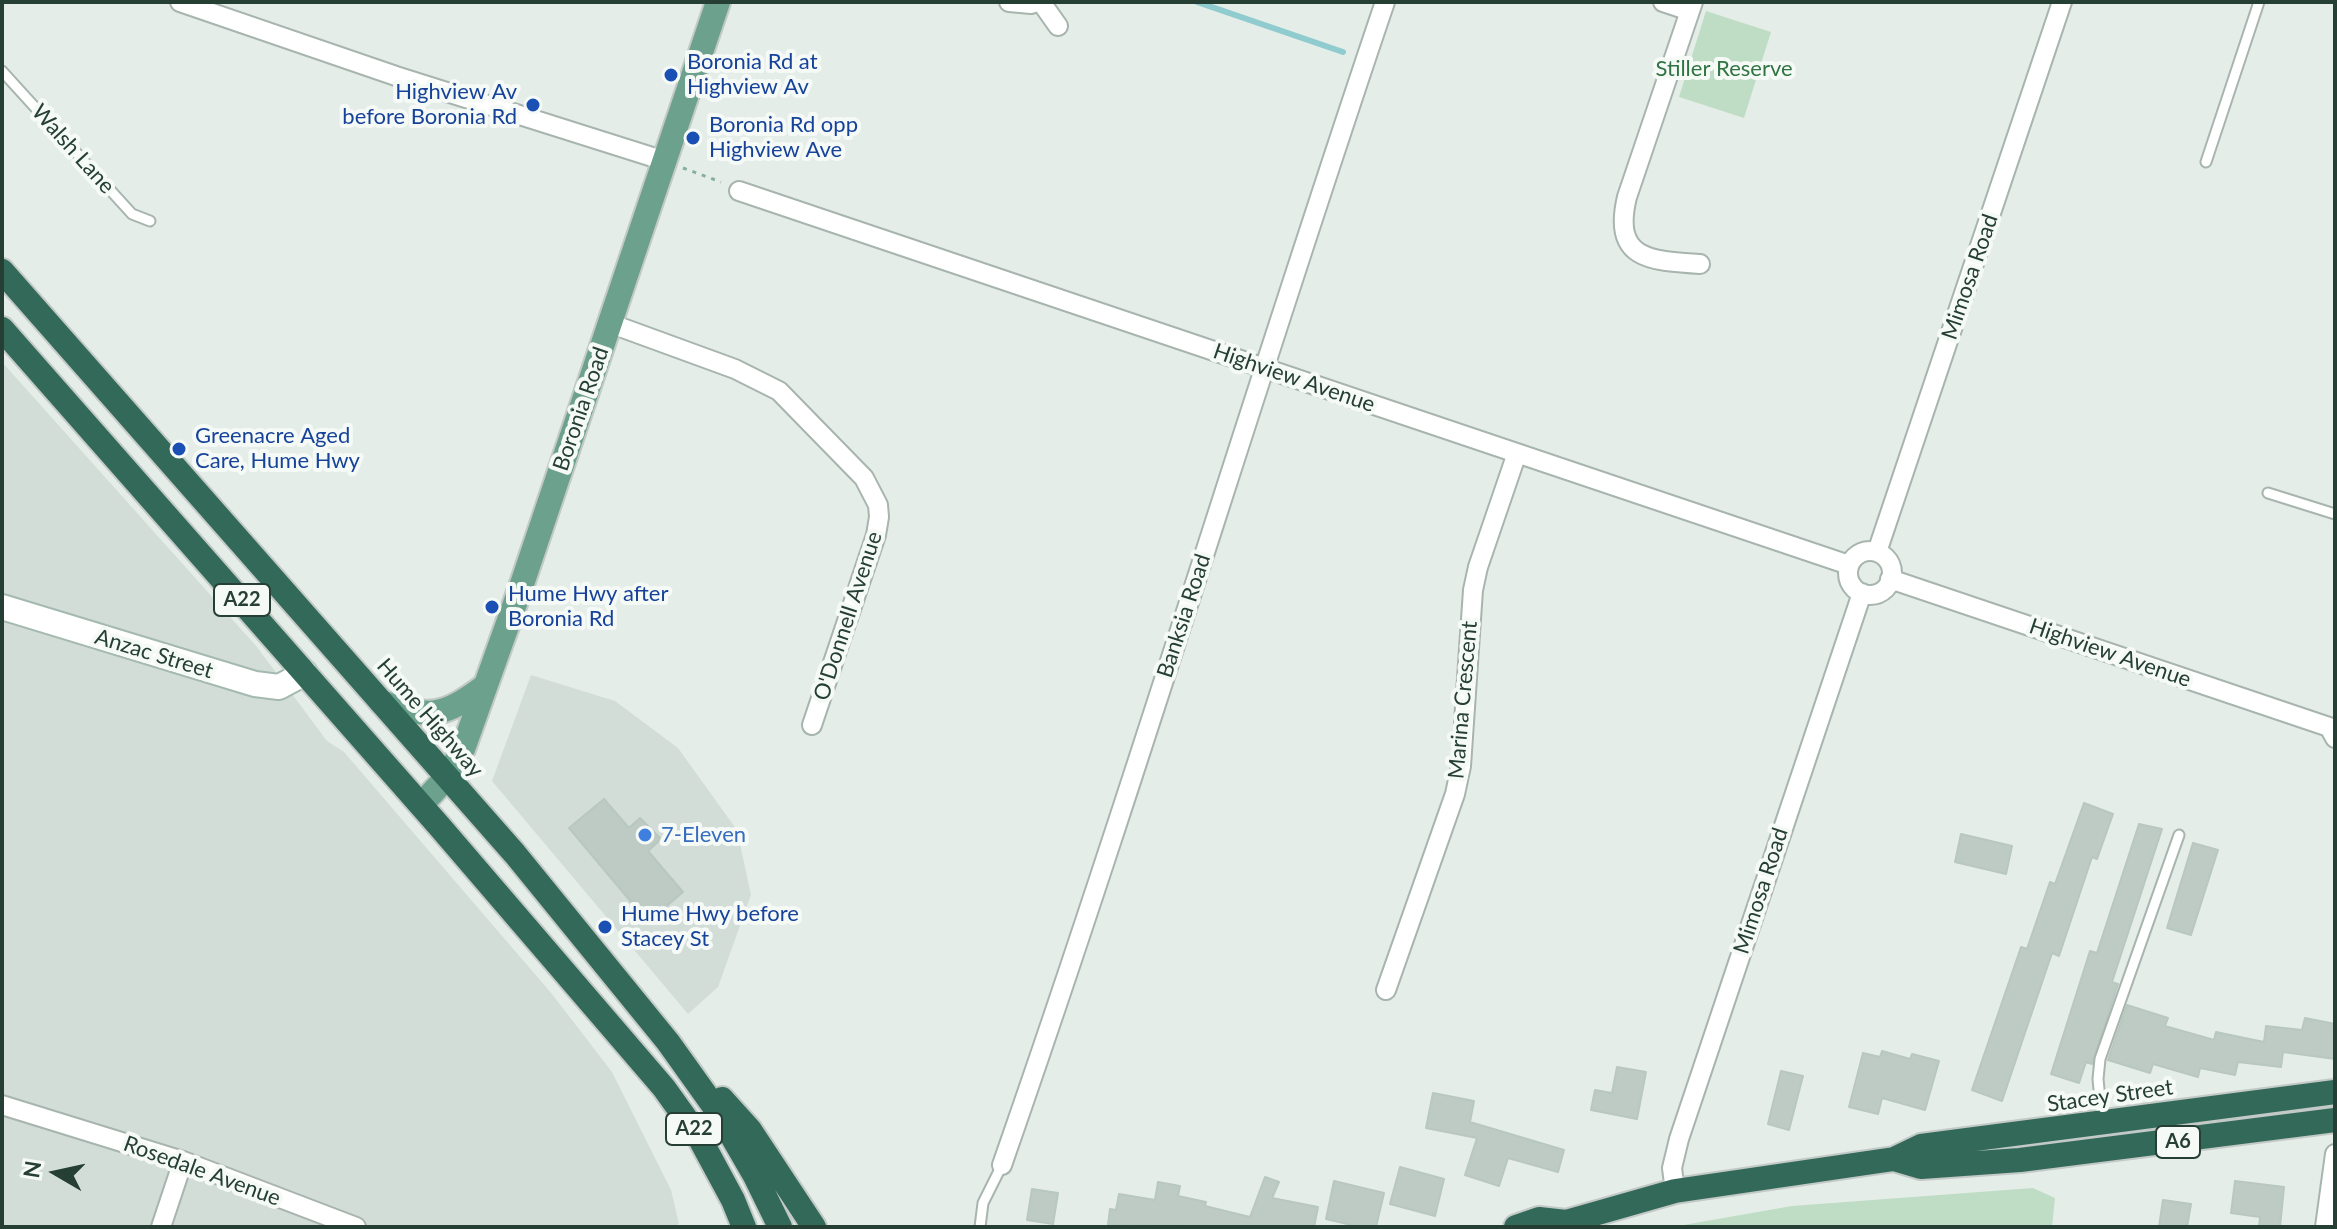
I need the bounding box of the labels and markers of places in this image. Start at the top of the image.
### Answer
place label: Boronia Rd at Highview Av [687,49,818,100]
marker: Boronia Rd at Highview Av [662,66,680,84]
place label: Highview Av before Boronia Rd [342,79,517,130]
marker: Highview Av before Boronia Rd [524,96,542,114]
place label: Boronia Rd opp Highview Ave [709,112,858,164]
marker: Boronia Rd opp Highview Ave [684,129,702,147]
place label: Greenacre Aged Care, Hume Hwy [195,423,360,474]
marker: Greenacre Aged Care, Hume Hwy [170,440,188,458]
place label: Hume Hwy after Boronia Rd [508,581,668,632]
marker: Hume Hwy after Boronia Rd [483,598,501,616]
place label: 7-Eleven [661,822,746,848]
marker: 7-Eleven [636,826,654,844]
place label: Hume Hwy before Stacey St [621,901,799,952]
marker: Hume Hwy before Stacey St [596,918,614,936]

